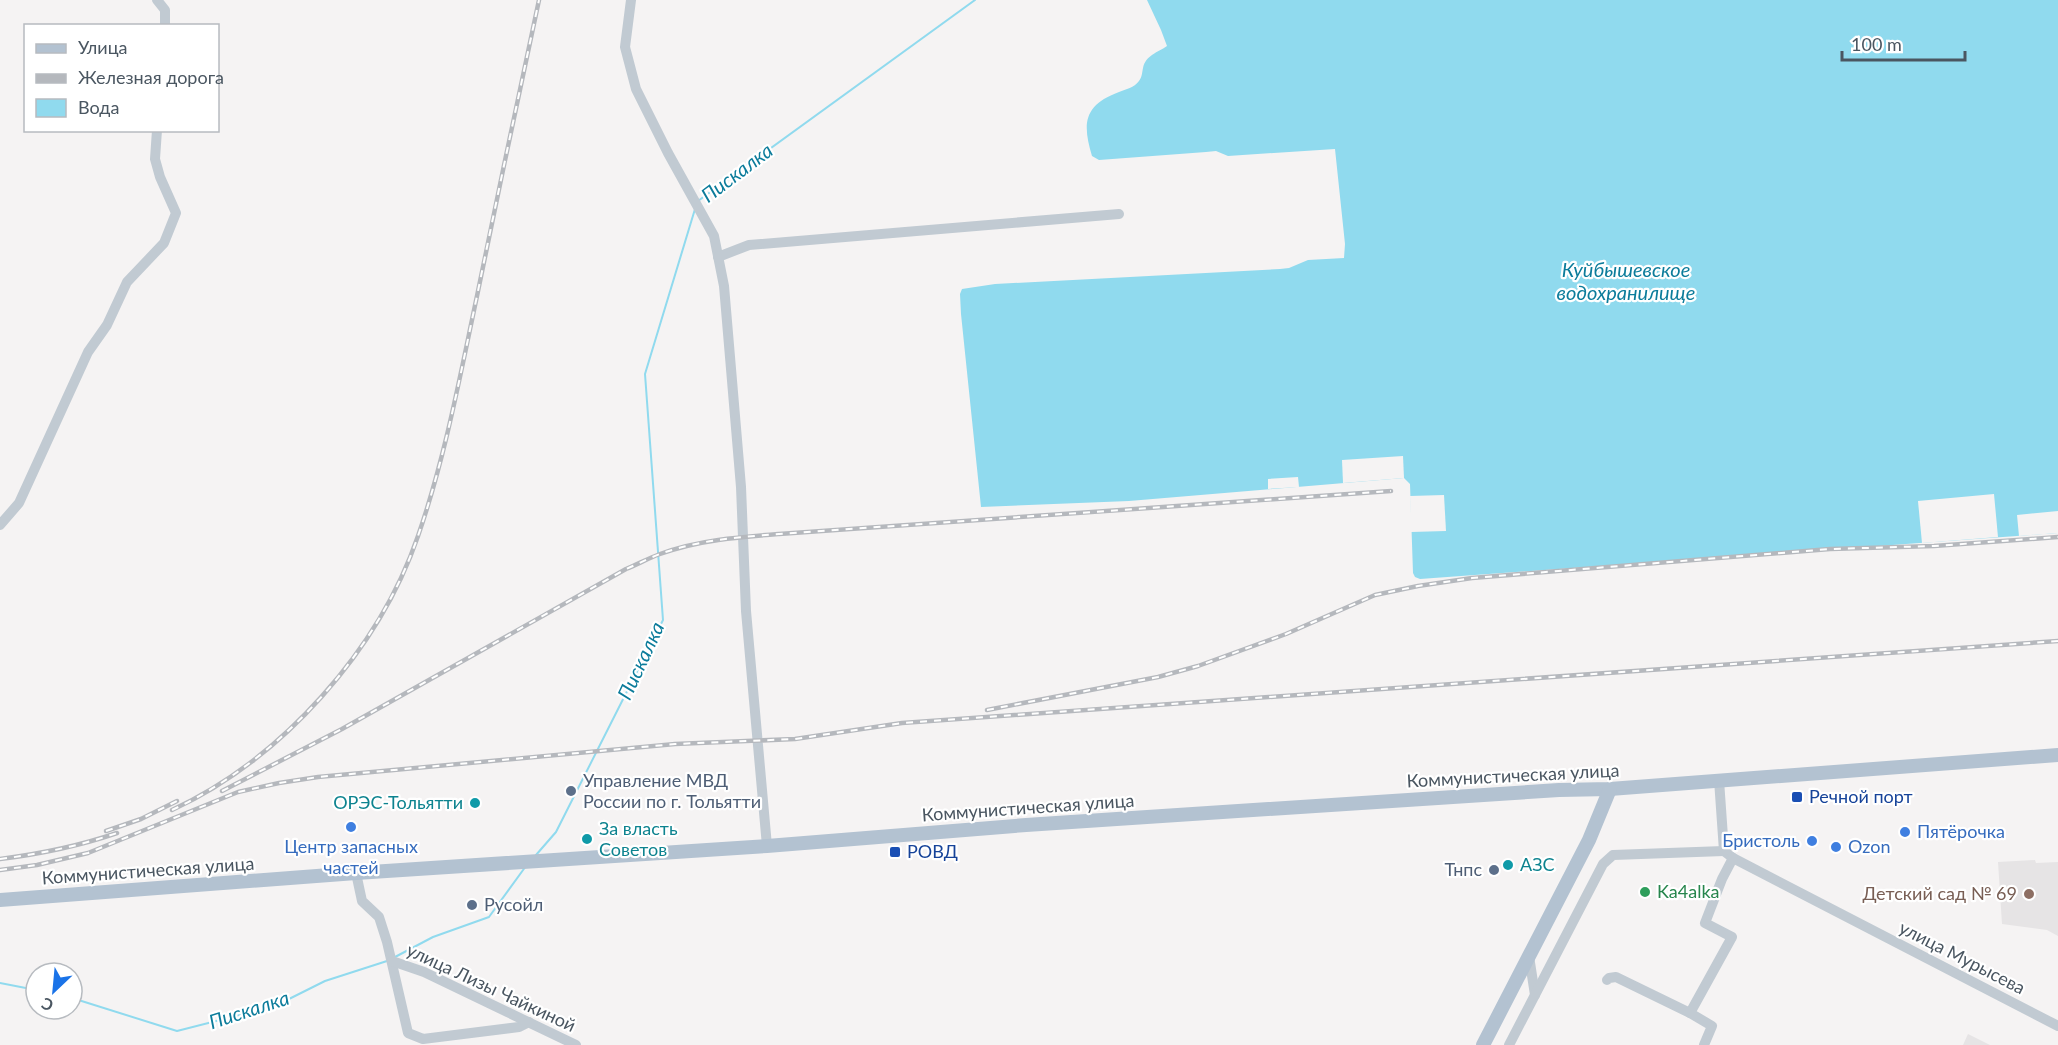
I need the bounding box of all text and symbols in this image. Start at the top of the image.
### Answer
legend [24,24,219,132]
scale bar [1842,24,1965,62]
text: 100 m [1851,33,1902,55]
text: Улица [78,36,128,58]
text: Железная дорога [78,66,224,88]
text: Вода [78,96,119,118]
water label: Пискалка [696,138,777,207]
water label: Куйбышевское водохранилище [1557,257,1695,304]
water label: Пискалка [612,618,669,703]
street label: Коммунистическая улица [1406,758,1620,792]
place label: Управление МВД России по г. Тольятти [583,769,761,812]
marker: Управление МВД России по г. Тольятти [564,784,578,798]
place label: Речной порт [1809,785,1913,807]
street label: Коммунистическая улица [921,789,1135,825]
marker: Речной порт [1790,790,1804,804]
place label: ОРЭС-Тольятти [333,791,463,813]
marker: ОРЭС-Тольятти [468,796,482,810]
place label: За власть Советов [599,817,678,860]
marker: Центр запасных частей [344,820,358,834]
place label: Пятёрочка [1917,820,2005,842]
marker: Пятёрочка [1898,825,1912,839]
place label: Бристоль [1722,829,1800,851]
marker: За власть Советов [580,832,594,846]
marker: Бристоль [1805,834,1819,848]
place label: Центр запасных частей [284,835,418,878]
place label: Ozon [1848,835,1890,857]
place label: РОВД [907,840,958,862]
marker: Ozon [1829,840,1843,854]
marker: РОВД [888,845,902,859]
street label: Коммунистическая улица [41,852,255,888]
place label: АЗС [1520,853,1555,875]
place label: Тнпс [1444,858,1482,880]
marker: АЗС [1501,858,1515,872]
marker: Тнпс [1487,863,1501,877]
place label: Ka4alka [1657,880,1720,902]
place label: Детский сад № 69 [1862,882,2017,904]
marker: Ka4alka [1638,885,1652,899]
marker: Детский сад № 69 [2022,887,2036,901]
place label: Русойл [484,893,543,915]
marker: Русойл [465,898,479,912]
street label: улица Мурысева [1896,916,2029,998]
street label: улица Лизы Чайкиной [403,938,579,1036]
north arrow [24,961,84,1021]
water label: Пискалка [205,985,292,1033]
text: С [38,994,56,1016]

